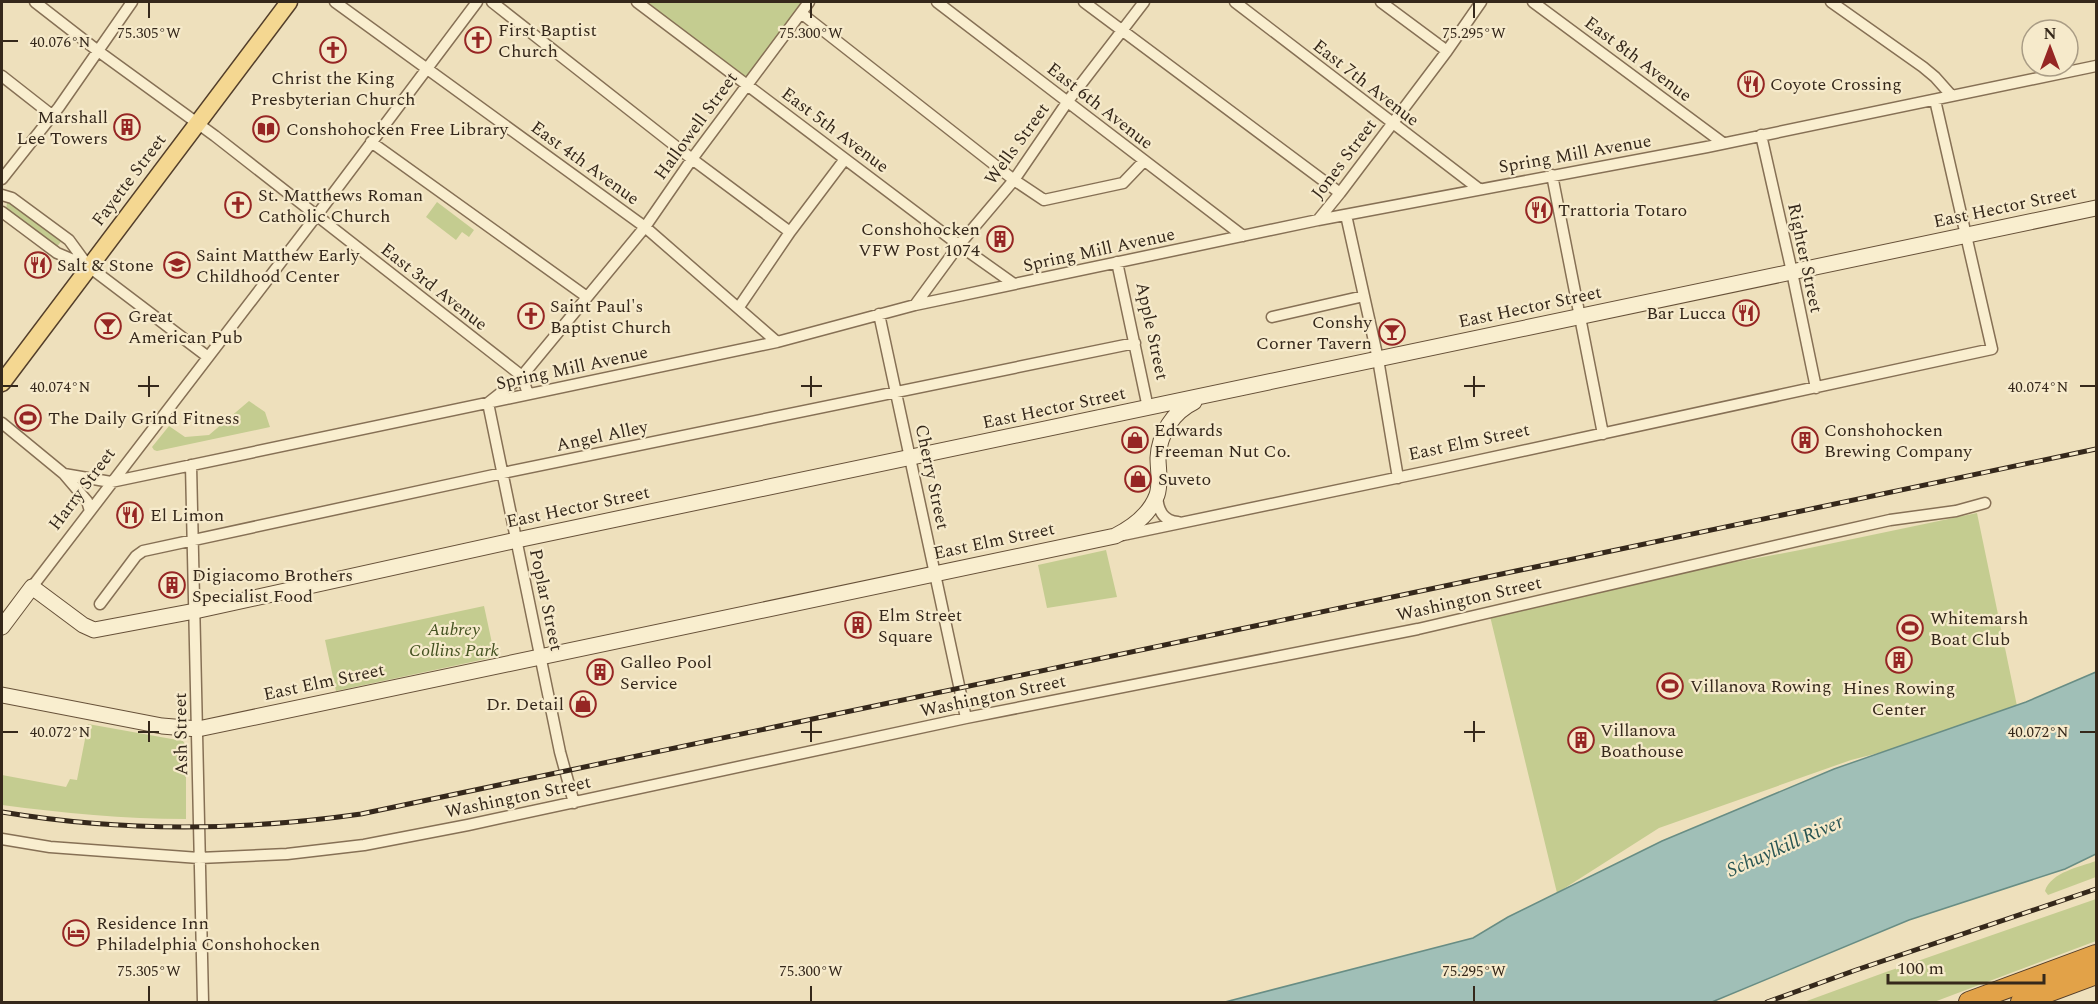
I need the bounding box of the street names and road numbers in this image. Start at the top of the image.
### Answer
street label: East 8th Avenue [1578,9,1698,109]
street label: East 7th Avenue [1307,33,1425,133]
street label: East 6th Avenue [1041,56,1159,156]
street label: Hallowell Street [647,66,745,186]
street label: East 5th Avenue [775,80,895,180]
street label: Wells Street [978,97,1056,191]
street label: Jones Street [1305,113,1383,205]
street label: East 4th Avenue [525,114,645,212]
street label: Spring Mill Avenue [1497,127,1653,181]
street label: Fayette Street [85,128,173,232]
street label: East Hector Street [1931,179,2079,235]
street label: Righter Street [1780,201,1830,315]
street label: Spring Mill Avenue [1021,221,1177,279]
street label: East 3rd Avenue [375,237,493,337]
street label: Apple Street [1128,279,1176,383]
street label: East Hector Street [1456,279,1604,335]
street label: Spring Mill Avenue [494,339,650,397]
street label: East Hector Street [980,380,1128,436]
street label: Angel Alley [554,413,652,459]
street label: East Elm Street [1406,416,1532,468]
street label: Cherry Street [908,422,956,532]
street label: Harry Street [42,442,122,536]
street label: East Hector Street [504,479,652,535]
street label: East Elm Street [931,515,1057,567]
street label: Poplar Street [522,546,570,654]
street label: Washington Street [1394,569,1544,629]
street label: East Elm Street [261,656,387,708]
street label: Washington Street [918,667,1068,725]
street label: Ash Street [167,692,195,776]
street label: Washington Street [443,768,593,826]

